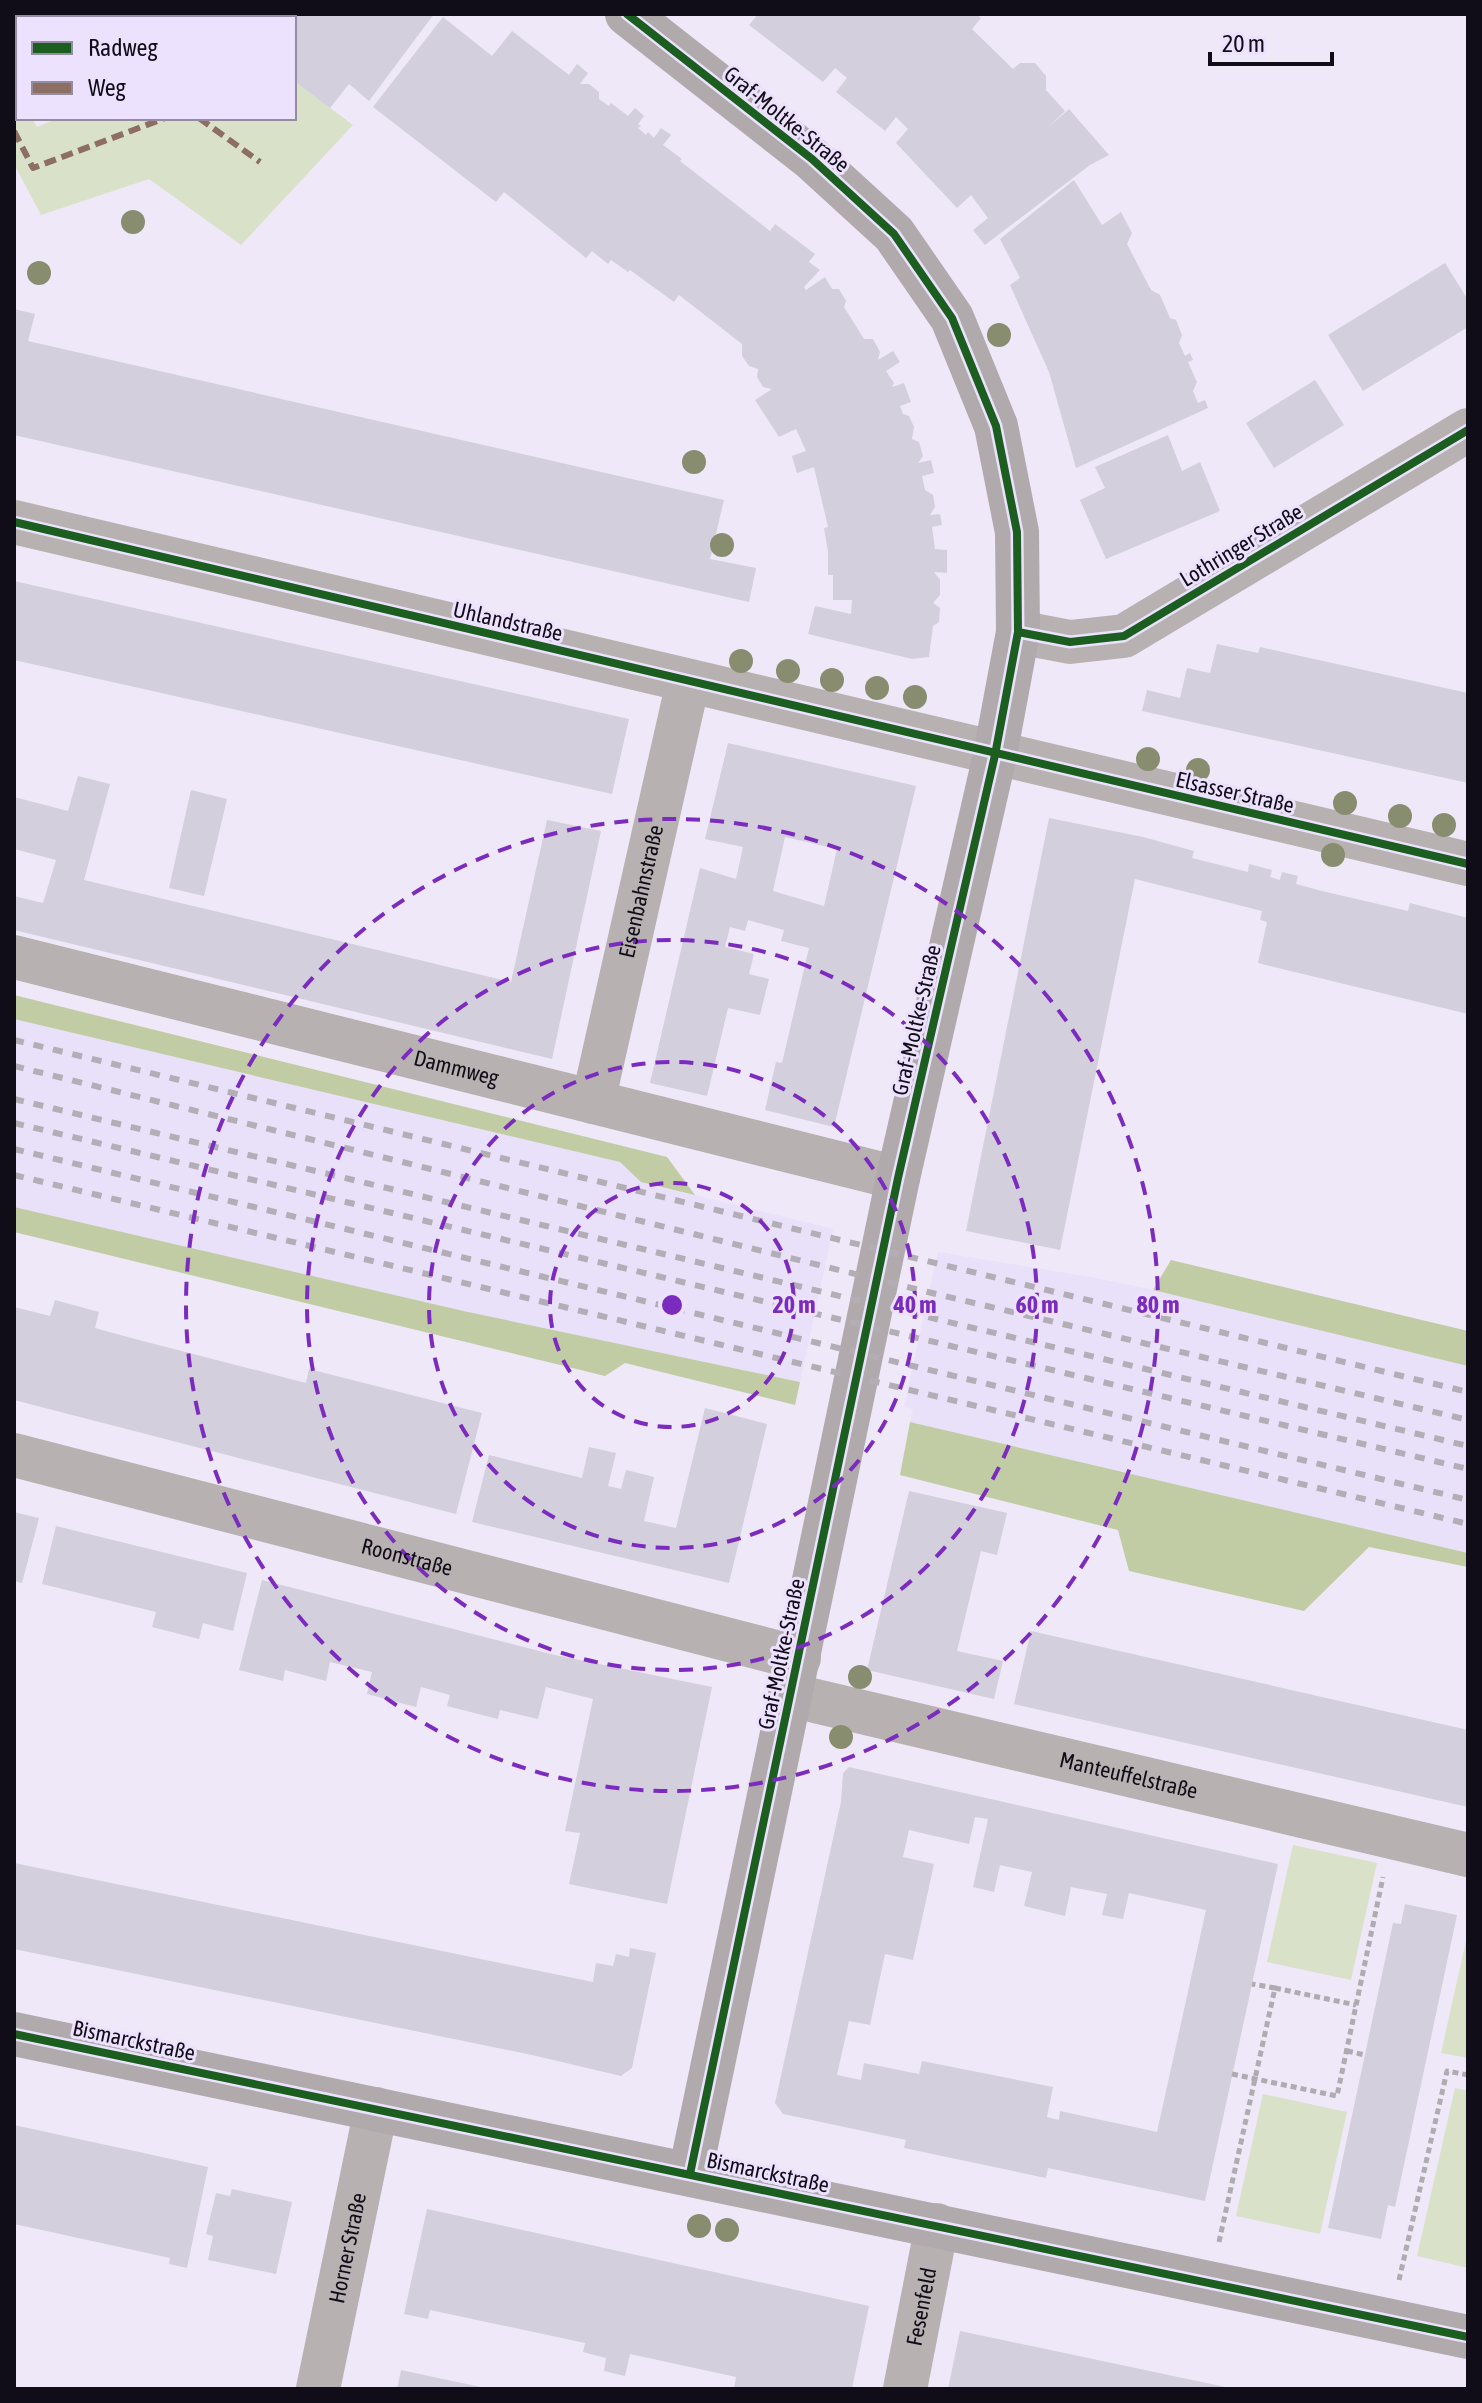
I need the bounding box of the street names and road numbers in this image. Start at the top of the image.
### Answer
street label: Graf-Moltke-Straße [719,61,855,177]
street label: Lothringer Straße [1175,498,1307,592]
street label: Uhlandstraße [451,596,565,646]
street label: Elsasser Straße [1173,766,1297,818]
street label: Eisenbahnstraße [613,822,668,960]
street label: Graf-Moltke-Straße [886,942,946,1098]
street label: Dammweg [411,1044,502,1091]
street label: Roonstraße [359,1532,455,1581]
street label: Graf-Moltke-Straße [752,1576,810,1732]
street label: Manteuffelstraße [1057,1746,1200,1804]
street label: Bismarckstraße [70,2014,198,2066]
street label: Bismarckstraße [704,2146,832,2198]
street label: Horner Straße [323,2190,371,2305]
street label: Fesenfeld [901,2265,941,2348]

